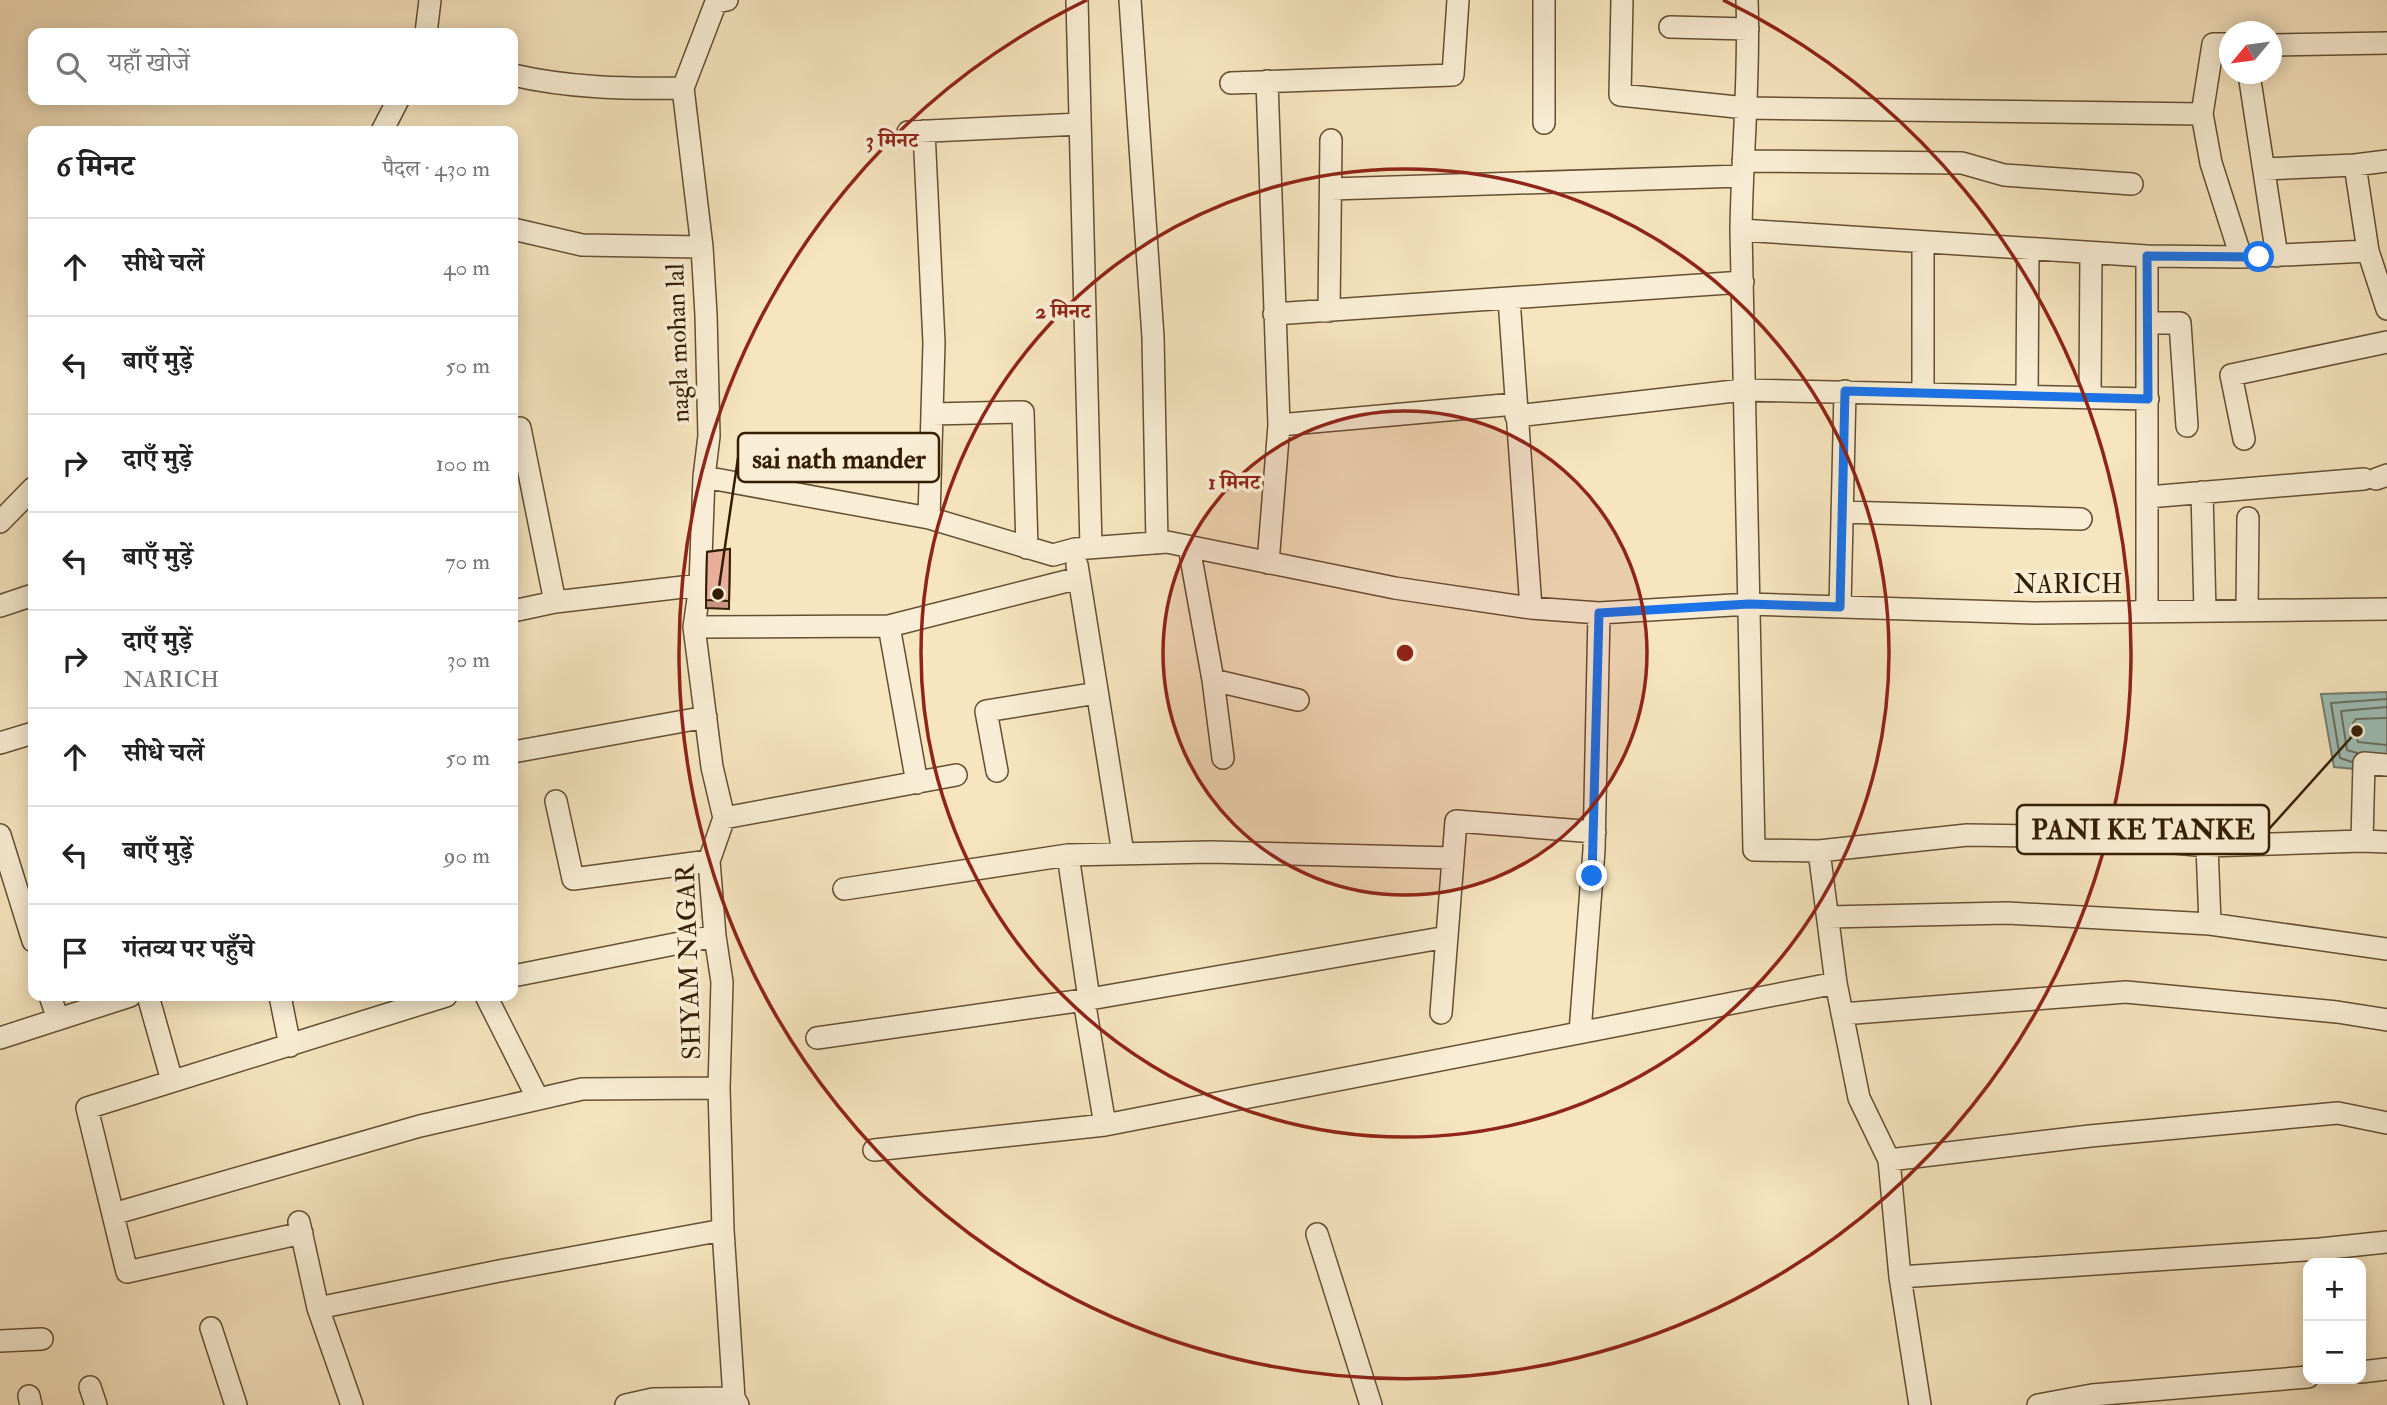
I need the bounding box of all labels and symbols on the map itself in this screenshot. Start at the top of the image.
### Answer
north arrow [2219,21,2282,84]
text: 3 मिनट [866,127,920,154]
route start [2243,241,2274,272]
street label: nagla mohan lal [659,262,697,423]
text: 2 मिनट [1036,298,1092,325]
callout: sai nath mander [738,433,939,482]
text: sai nath mander [752,442,926,477]
text: 1 मिनट [1208,469,1262,496]
street label: NARICH [2014,569,2122,601]
centre of rings [1393,641,1417,665]
callout: PANI KE TANKE [2017,805,2269,854]
text: PANI KE TANKE [2031,813,2255,848]
route end [1576,860,1607,891]
street label: SHYAM NAGAR [670,862,708,1060]

